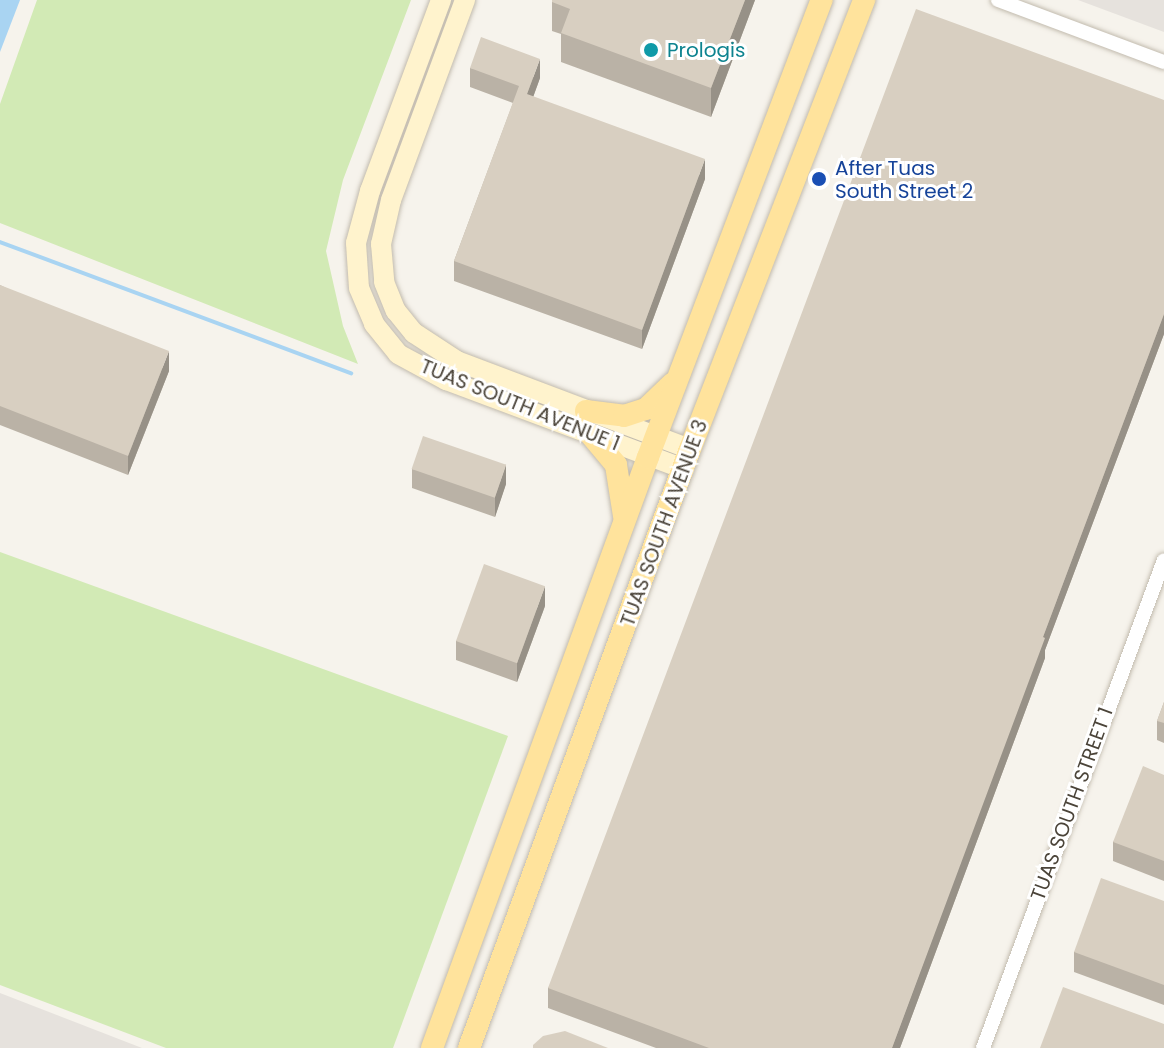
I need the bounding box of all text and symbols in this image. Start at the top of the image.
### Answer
place label: Prologis [667,38,745,62]
marker: Prologis [642,41,660,59]
place label: After Tuas South Street 2 [835,156,973,203]
marker: After Tuas South Street 2 [810,170,828,188]
street label: TUAS SOUTH AVENUE 1 [417,354,623,456]
street label: TUAS SOUTH AVENUE 3 [615,416,713,630]
street label: TUAS SOUTH STREET 1 [1026,704,1118,904]

